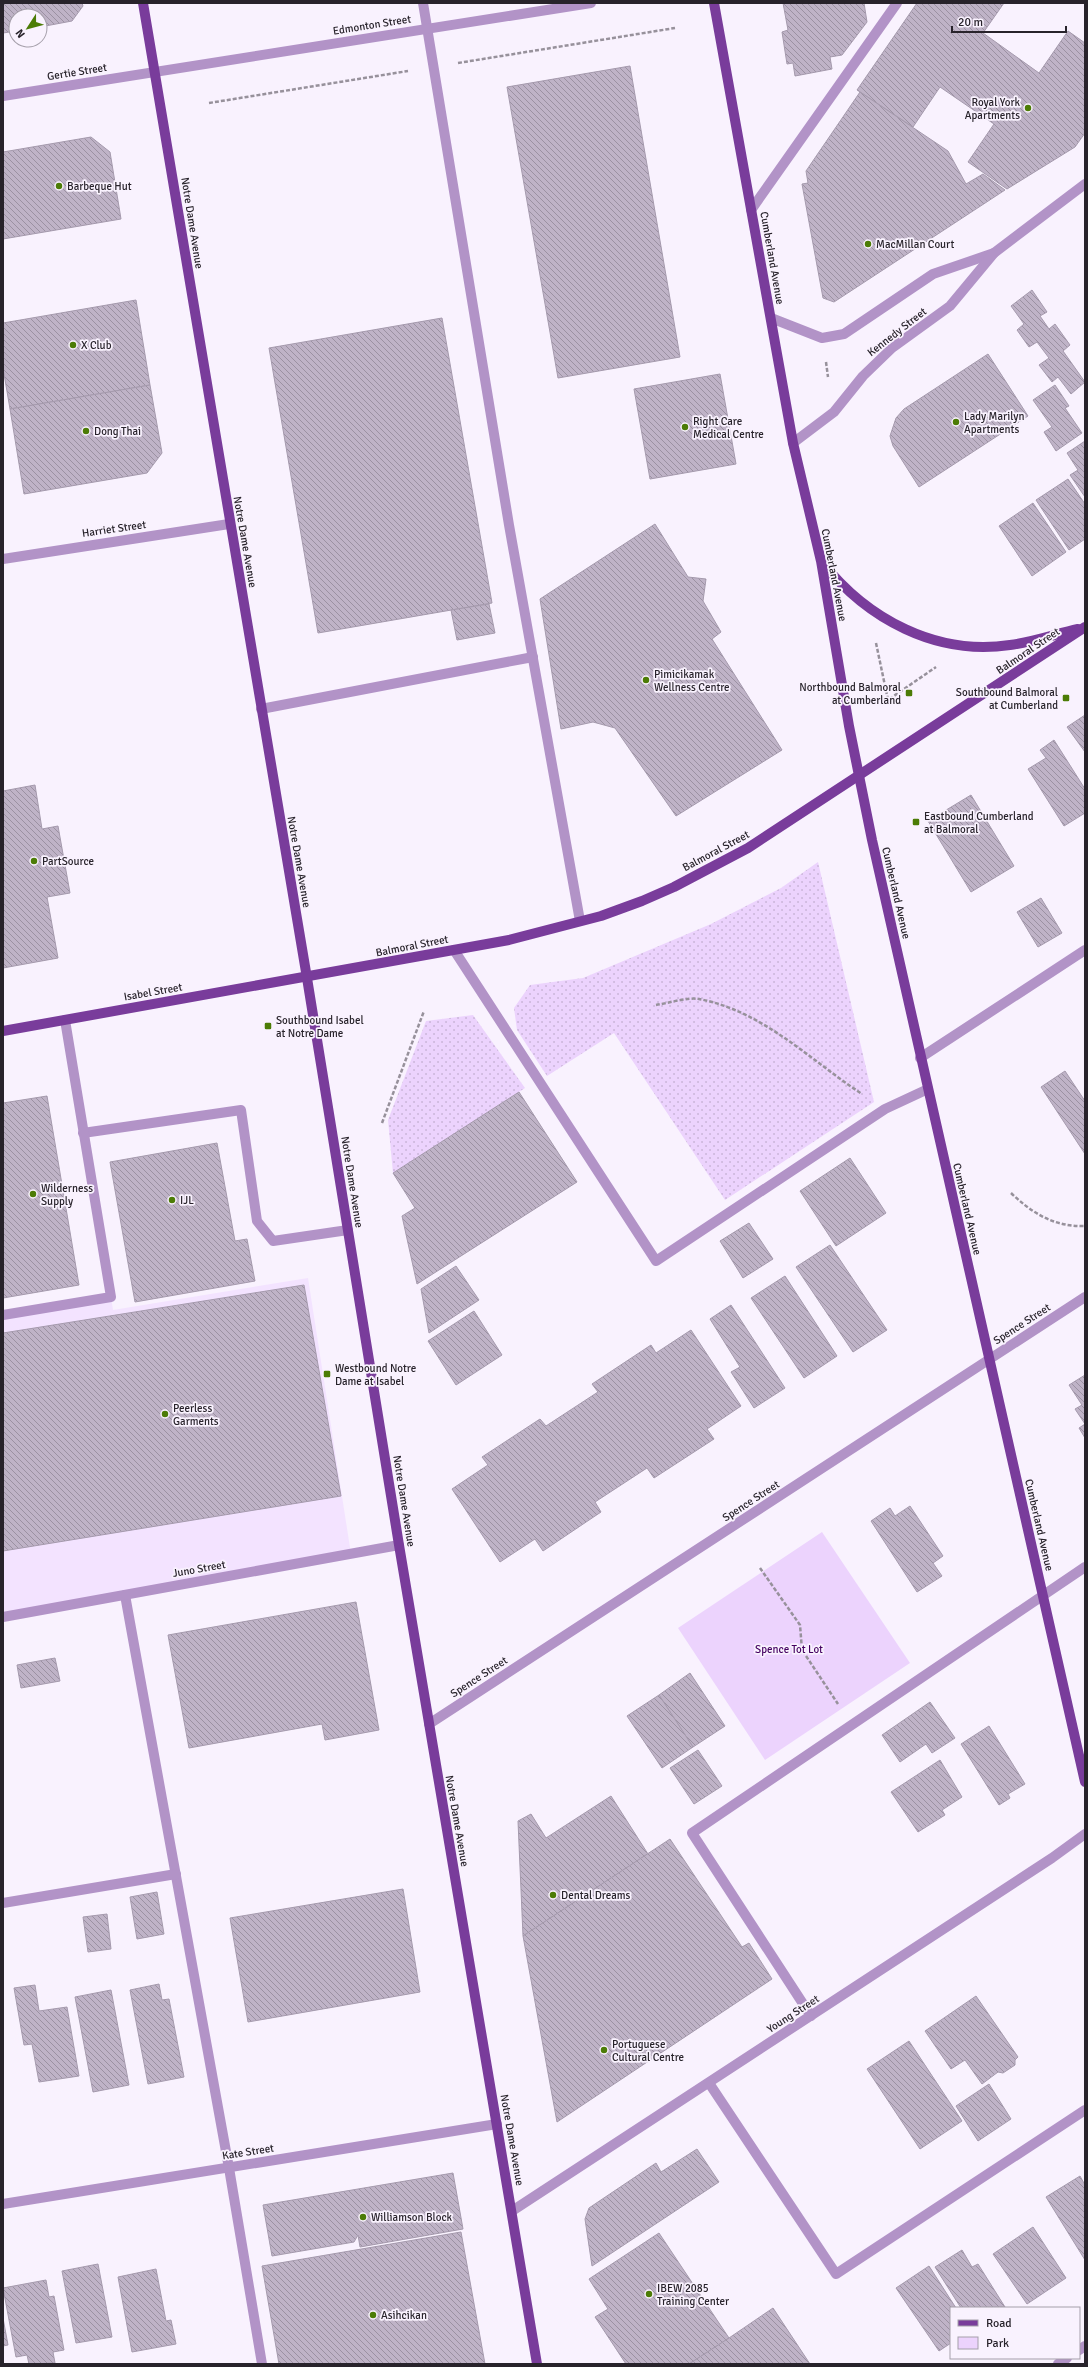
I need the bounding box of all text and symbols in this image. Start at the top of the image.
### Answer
north arrow [8,8,48,48]
scale bar [952,8,1066,34]
street label: Edmonton Street [332,12,412,38]
text: 20 m [958,15,983,30]
text: N [13,27,28,41]
street label: Gertie Street [46,61,108,83]
place label: Royal York Apartments [965,96,1020,122]
marker: Royal York Apartments [1023,103,1033,113]
street label: Notre Dame Avenue [178,176,206,270]
place label: Barbeque Hut [67,180,132,193]
marker: Barbeque Hut [54,181,64,191]
street label: Cumberland Avenue [757,210,787,306]
place label: MacMillan Court [876,238,954,251]
marker: MacMillan Court [863,239,873,249]
street label: Kennedy Street [865,305,929,359]
place label: X Club [81,339,112,352]
marker: X Club [68,340,78,350]
place label: Lady Marilyn Apartments [964,410,1024,436]
place label: Right Care Medical Centre [693,415,764,441]
marker: Lady Marilyn Apartments [951,417,961,427]
marker: Right Care Medical Centre [680,422,690,432]
place label: Dong Thai [94,425,141,438]
marker: Dong Thai [81,426,91,436]
street label: Notre Dame Avenue [231,495,259,589]
street label: Harriet Street [81,518,147,540]
street label: Cumberland Avenue [819,528,849,622]
street label: Balmoral Street [994,625,1062,677]
place label: Pimicikamak Wellness Centre [654,668,730,694]
marker: Pimicikamak Wellness Centre [641,675,651,685]
place label: Northbound Balmoral at Cumberland [799,681,901,707]
place label: Southbound Balmoral at Cumberland [956,686,1058,712]
marker: Northbound Balmoral at Cumberland [904,688,914,698]
marker: Southbound Balmoral at Cumberland [1061,693,1071,703]
place label: Eastbound Cumberland at Balmoral [924,810,1034,836]
street label: Notre Dame Avenue [285,815,313,909]
marker: Eastbound Cumberland at Balmoral [911,817,921,827]
street label: Balmoral Street [680,828,752,874]
street label: Cumberland Avenue [879,846,913,940]
place label: PartSource [42,855,94,868]
marker: PartSource [29,856,39,866]
street label: Balmoral Street [375,933,450,959]
street label: Isabel Street [123,980,183,1004]
place label: Southbound Isabel at Notre Dame [276,1014,364,1040]
marker: Southbound Isabel at Notre Dame [263,1021,273,1031]
street label: Notre Dame Avenue [338,1135,366,1229]
street label: Cumberland Avenue [950,1162,984,1256]
place label: Wilderness Supply [41,1182,93,1208]
marker: Wilderness Supply [28,1189,38,1199]
place label: IJL [180,1194,194,1207]
marker: IJL [167,1195,177,1205]
street label: Spence Street [991,1301,1053,1347]
place label: Westbound Notre Dame at Isabel [335,1362,416,1388]
marker: Westbound Notre Dame at Isabel [322,1369,332,1379]
place label: Peerless Garments [173,1402,219,1428]
marker: Peerless Garments [160,1409,170,1419]
street label: Notre Dame Avenue [390,1454,418,1548]
street label: Spence Street [720,1478,782,1524]
street label: Cumberland Avenue [1022,1478,1056,1572]
street label: Juno Street [171,1558,227,1580]
park label: Spence Tot Lot [755,1643,823,1656]
street label: Spence Street [448,1654,510,1700]
street label: Notre Dame Avenue [443,1774,471,1868]
place label: Dental Dreams [561,1889,631,1902]
marker: Dental Dreams [548,1890,558,1900]
street label: Young Street [764,1992,822,2036]
place label: Portuguese Cultural Centre [612,2038,684,2064]
marker: Portuguese Cultural Centre [599,2045,609,2055]
street label: Notre Dame Avenue [498,2093,526,2187]
street label: Kate Street [221,2141,275,2163]
place label: Williamson Block [371,2211,453,2224]
marker: Williamson Block [358,2212,368,2222]
place label: IBEW 2085 Training Center [657,2282,729,2308]
marker: IBEW 2085 Training Center [644,2289,654,2299]
legend [950,2307,1080,2359]
place label: Asihcikan [381,2309,427,2322]
marker: Asihcikan [368,2310,378,2320]
text: Road [986,2316,1012,2331]
text: Park [986,2336,1009,2351]

